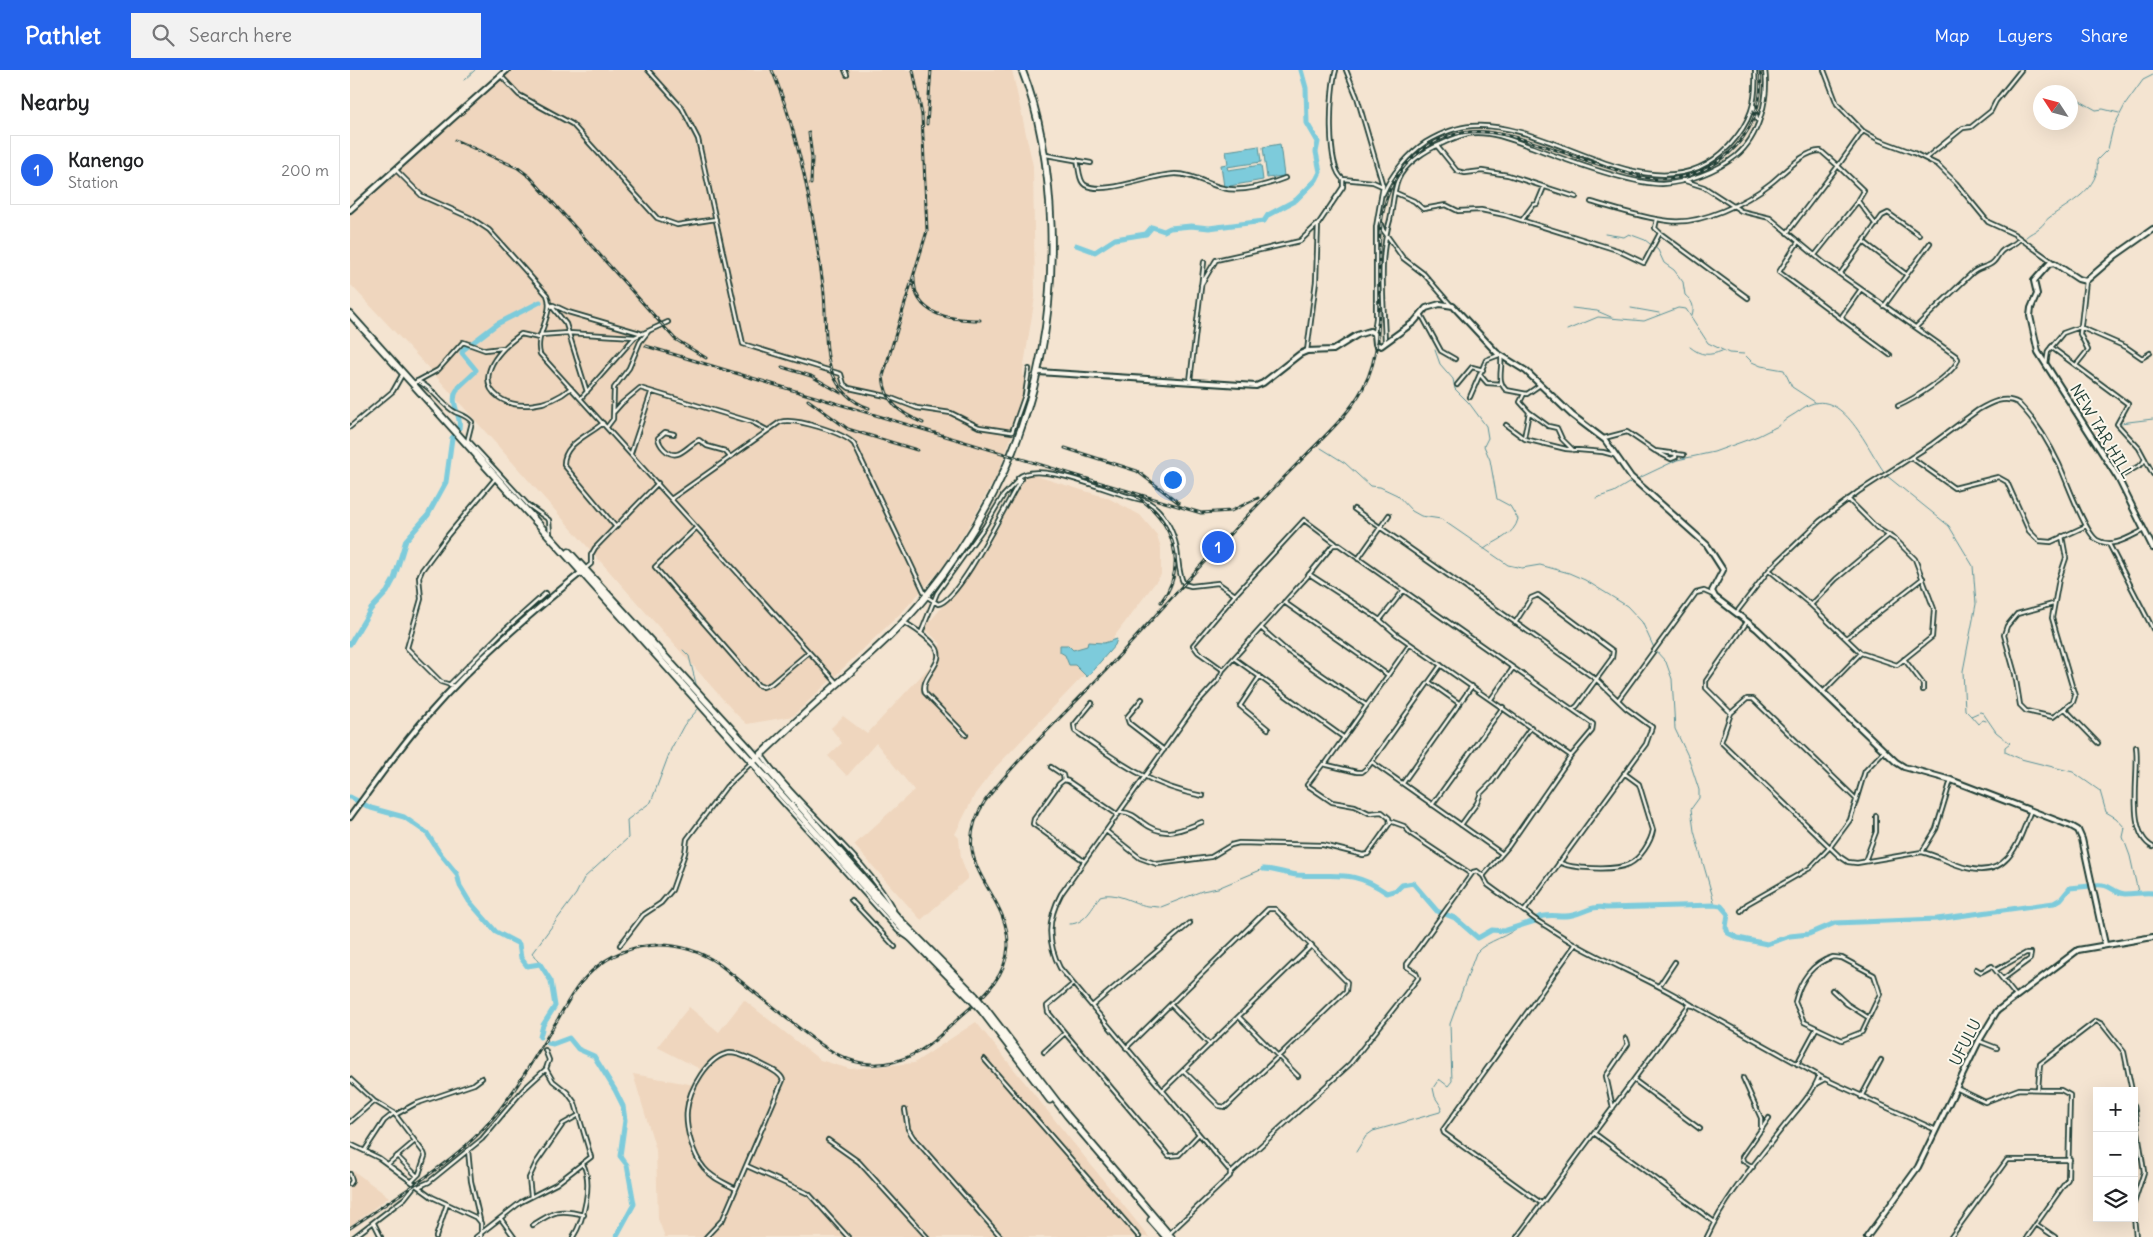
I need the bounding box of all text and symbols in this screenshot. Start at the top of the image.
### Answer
search box [131,13,481,58]
text: Pathlet [25,20,101,50]
icon: search [149,21,177,49]
text: Search here [189,23,292,47]
text: Map [1934,24,1969,47]
text: Layers [1997,24,2053,47]
text: Share [2081,24,2128,47]
north arrow [2033,85,2078,130]
text: Nearby [20,89,90,116]
text: Kanengo [68,148,144,172]
text: 1 [34,160,40,180]
text: 200 m [281,160,329,180]
text: Station [68,172,118,192]
street label: NEW TAR HILL [2066,380,2138,482]
your location [1160,467,1186,493]
pin: 1 [1202,528,1234,566]
street label: UFULU [1945,1015,1985,1069]
map controls [2093,1087,2138,1222]
button: + [2093,1087,2138,1132]
button: − [2093,1132,2138,1177]
button: layers [2093,1177,2138,1222]

